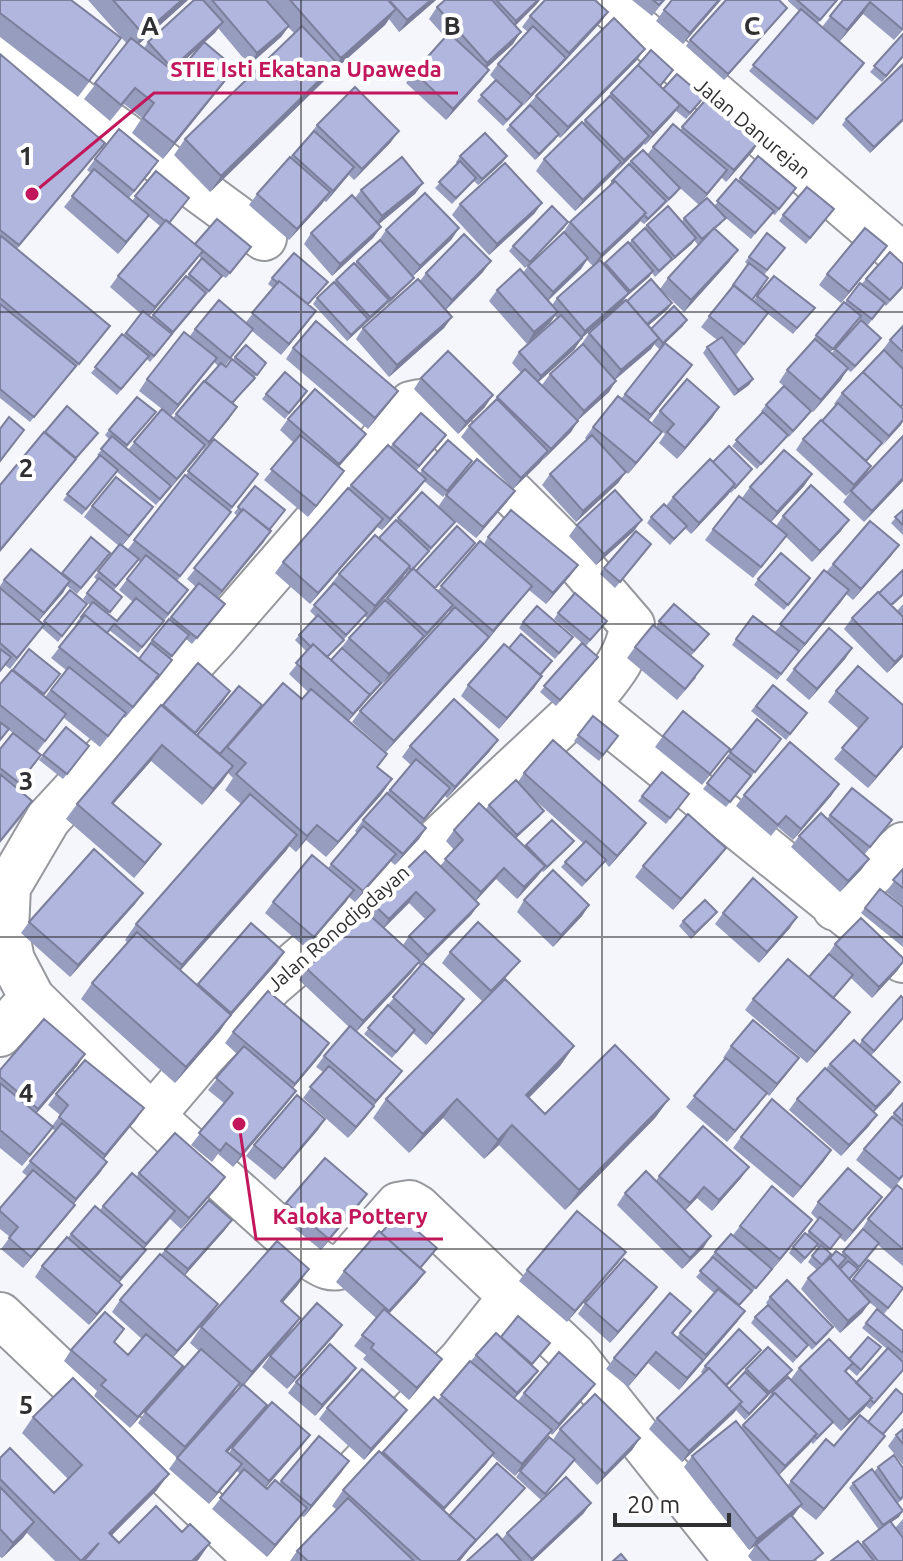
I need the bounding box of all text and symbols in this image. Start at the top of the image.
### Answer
text: A [141,11,160,40]
text: B [443,11,461,40]
text: C [744,11,761,40]
callout: STIE Isti Ekatana Upaweda [154,47,458,93]
text: STIE Isti Ekatana Upaweda [170,56,442,81]
street label: Jalan Danurejan [690,73,816,183]
text: 1 [19,141,33,170]
text: 2 [19,453,33,482]
text: 3 [19,766,33,795]
street label: Jalan Ronodigdayan [262,860,414,996]
text: 4 [19,1078,33,1107]
callout: Kaloka Pottery [256,1193,443,1239]
text: Kaloka Pottery [272,1203,428,1228]
text: 5 [19,1390,33,1419]
scale bar [615,1477,729,1527]
text: 20 m [627,1491,680,1518]

